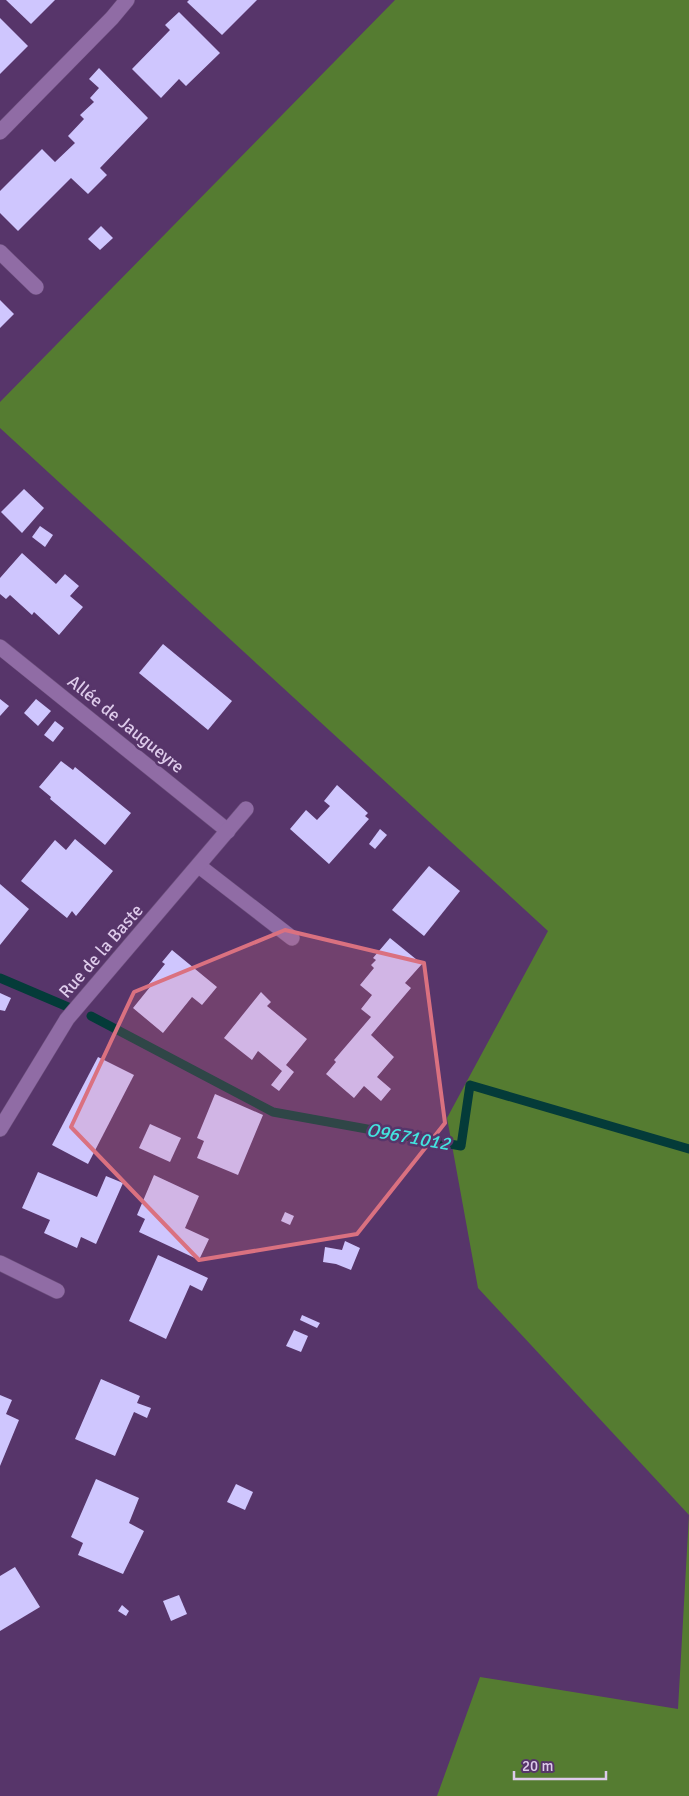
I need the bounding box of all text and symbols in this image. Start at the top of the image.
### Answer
street label: Allée de Jaugueyre [63,670,189,778]
street label: Rue de la Baste [54,900,148,1002]
water label: O9671012 [364,1118,453,1156]
scale bar [514,1748,606,1780]
text: 20 m [522,1757,553,1775]

